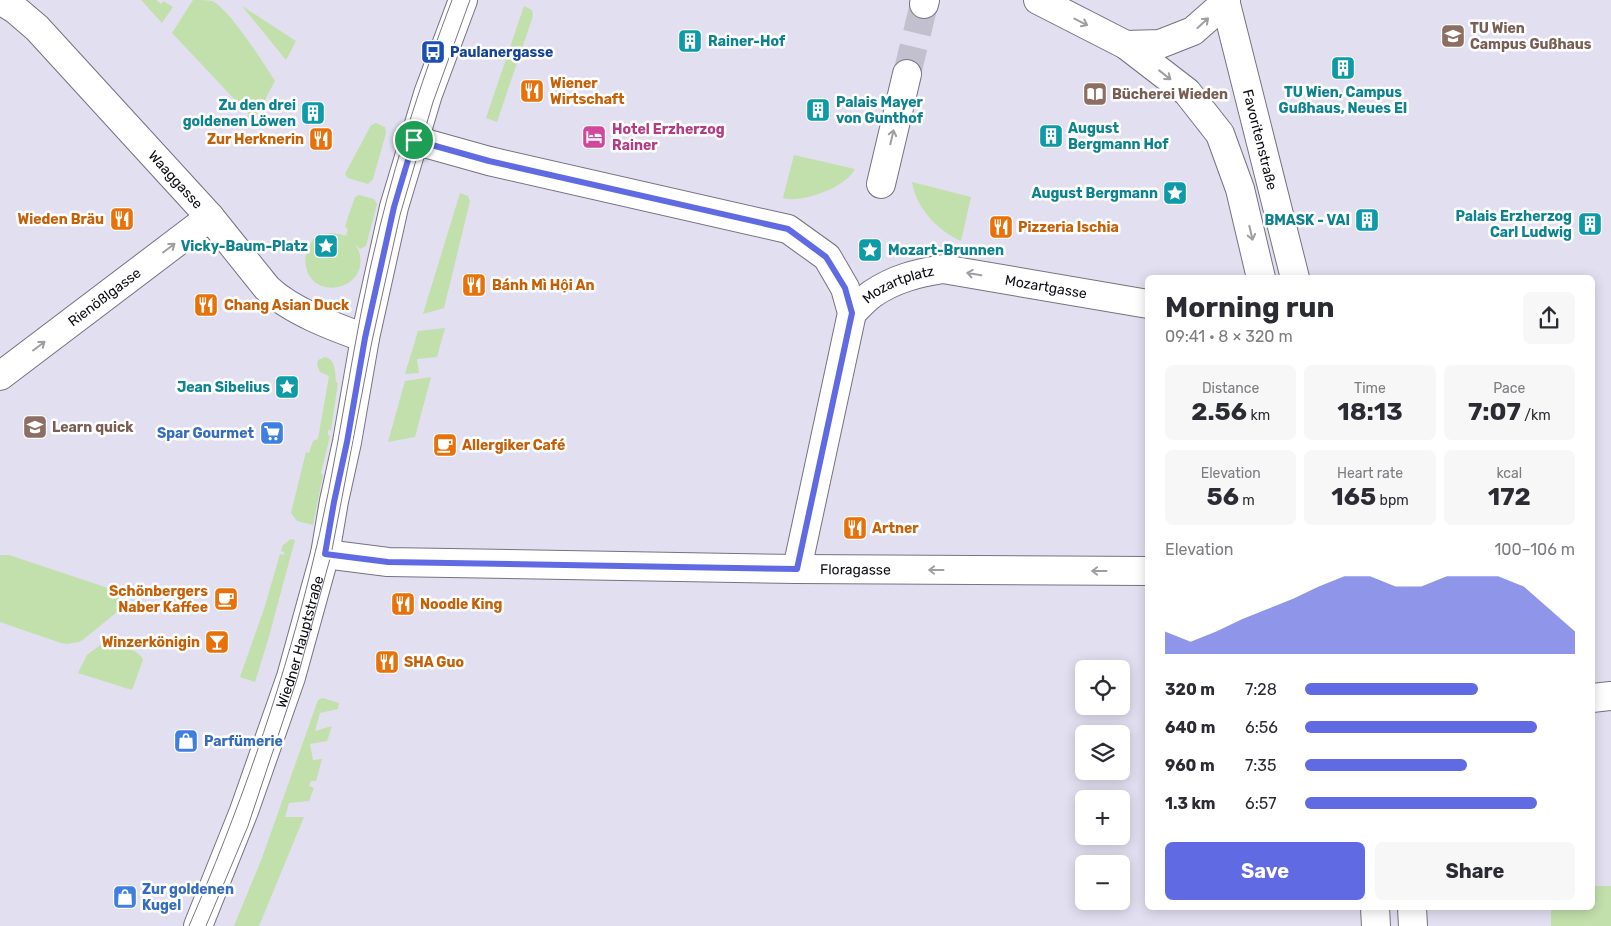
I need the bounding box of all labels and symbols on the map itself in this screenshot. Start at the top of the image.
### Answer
one-way arrow [1074,17,1089,27]
one-way arrow [1196,17,1209,28]
place label: TU Wien Campus Gußhaus [1470,20,1592,53]
school or university icon: TU Wien Campus Gußhaus [1440,23,1466,49]
building icon: Rainer-Hof [677,28,703,54]
place label: Rainer-Hof [708,33,786,50]
bus stop icon: Paulanergasse [420,39,446,65]
place label: Paulanergasse [450,44,553,61]
building icon: TU Wien, Campus Gußhaus, Neues EI [1330,55,1356,81]
one-way arrow [1158,69,1171,80]
place label: Wiener Wirtschaft [550,75,625,108]
restaurant icon: Wiener Wirtschaft [519,78,545,104]
library icon: Bücherei Wieden [1082,81,1108,107]
place label: TU Wien, Campus Gußhaus, Neues EI [1279,84,1407,117]
place label: Bücherei Wieden [1112,86,1228,103]
street label: Favoritenstraße [1239,88,1281,192]
place label: Palais Mayer von Gunthof [836,94,924,127]
place label: Zu den drei goldenen Löwen [183,97,296,130]
building icon: Palais Mayer von Gunthof [805,97,831,123]
building icon: Zu den drei goldenen Löwen [300,100,326,126]
pin [393,119,435,161]
place label: August Bergmann Hof [1068,120,1169,153]
place label: Hotel Erzherzog Rainer [612,121,725,154]
building icon: August Bergmann Hof [1038,123,1064,149]
hotel icon: Hotel Erzherzog Rainer [581,124,607,150]
restaurant icon: Zur Herknerin [308,126,334,152]
one-way arrow [888,129,897,145]
place label: Zur Herknerin [207,131,304,148]
street label: Waaggasse [144,147,206,213]
place icon: August Bergmann [1162,180,1188,206]
place label: August Bergmann [1032,185,1158,202]
restaurant icon: Wieden Bräu [109,206,135,232]
building icon: BMASK - VAI [1354,207,1380,233]
place label: Palais Erzherzog Carl Ludwig [1456,208,1572,241]
place label: Wieden Bräu [18,211,104,228]
building icon: Palais Erzherzog Carl Ludwig [1577,211,1603,237]
place label: BMASK - VAI [1264,212,1350,229]
restaurant icon: Pizzeria Ischia [988,214,1014,240]
place label: Pizzeria Ischia [1018,219,1119,236]
one-way arrow [1247,225,1256,241]
place icon: Vicky-Baum-Platz [313,233,339,259]
place icon: Mozart-Brunnen [857,237,883,263]
place label: Vicky-Baum-Platz [181,238,308,255]
place label: Mozart-Brunnen [888,242,1004,259]
one-way arrow [162,243,175,254]
street label: Mozartplatz [859,263,936,307]
street label: Rienößlgasse [65,264,145,330]
one-way arrow [966,269,982,279]
restaurant icon: Bánh Mì Hội An [461,272,487,298]
street label: Mozartgasse [1004,272,1088,302]
place label: Bánh Mì Hội An [492,277,594,294]
restaurant icon: Chang Asian Duck [193,292,219,318]
place label: Chang Asian Duck [224,297,350,314]
one-way arrow [32,341,45,352]
place icon: Jean Sibelius [274,374,300,400]
place label: Jean Sibelius [177,379,270,396]
school or university icon: Learn quick [22,414,48,440]
place label: Learn quick [52,419,134,436]
supermarket icon: Spar Gourmet [259,420,285,446]
place label: Spar Gourmet [157,425,254,442]
cafe icon: Allergiker Café [432,432,458,458]
place label: Allergiker Café [462,437,565,454]
restaurant icon: Artner [842,515,868,541]
place label: Artner [872,520,919,537]
street label: Floragasse [820,561,891,579]
one-way arrow [929,565,945,575]
one-way arrow [1091,566,1108,576]
street label: Wiedner Hauptstraße [273,574,328,711]
place label: Schönbergers Naber Kaffee [109,583,208,616]
cafe icon: Schönbergers Naber Kaffee [213,586,239,612]
restaurant icon: Noodle King [390,591,416,617]
place label: Noodle King [420,596,503,613]
bar icon: Winzerkönigin [204,629,230,655]
place label: Winzerkönigin [102,634,200,651]
restaurant icon: SHA Guo [374,649,400,675]
place label: SHA Guo [404,654,464,671]
shop icon: Parfümerie [173,728,199,754]
place label: Parfümerie [204,733,283,750]
place label: Zur goldenen Kugel [142,881,234,914]
shop icon: Zur goldenen Kugel [112,884,138,910]

